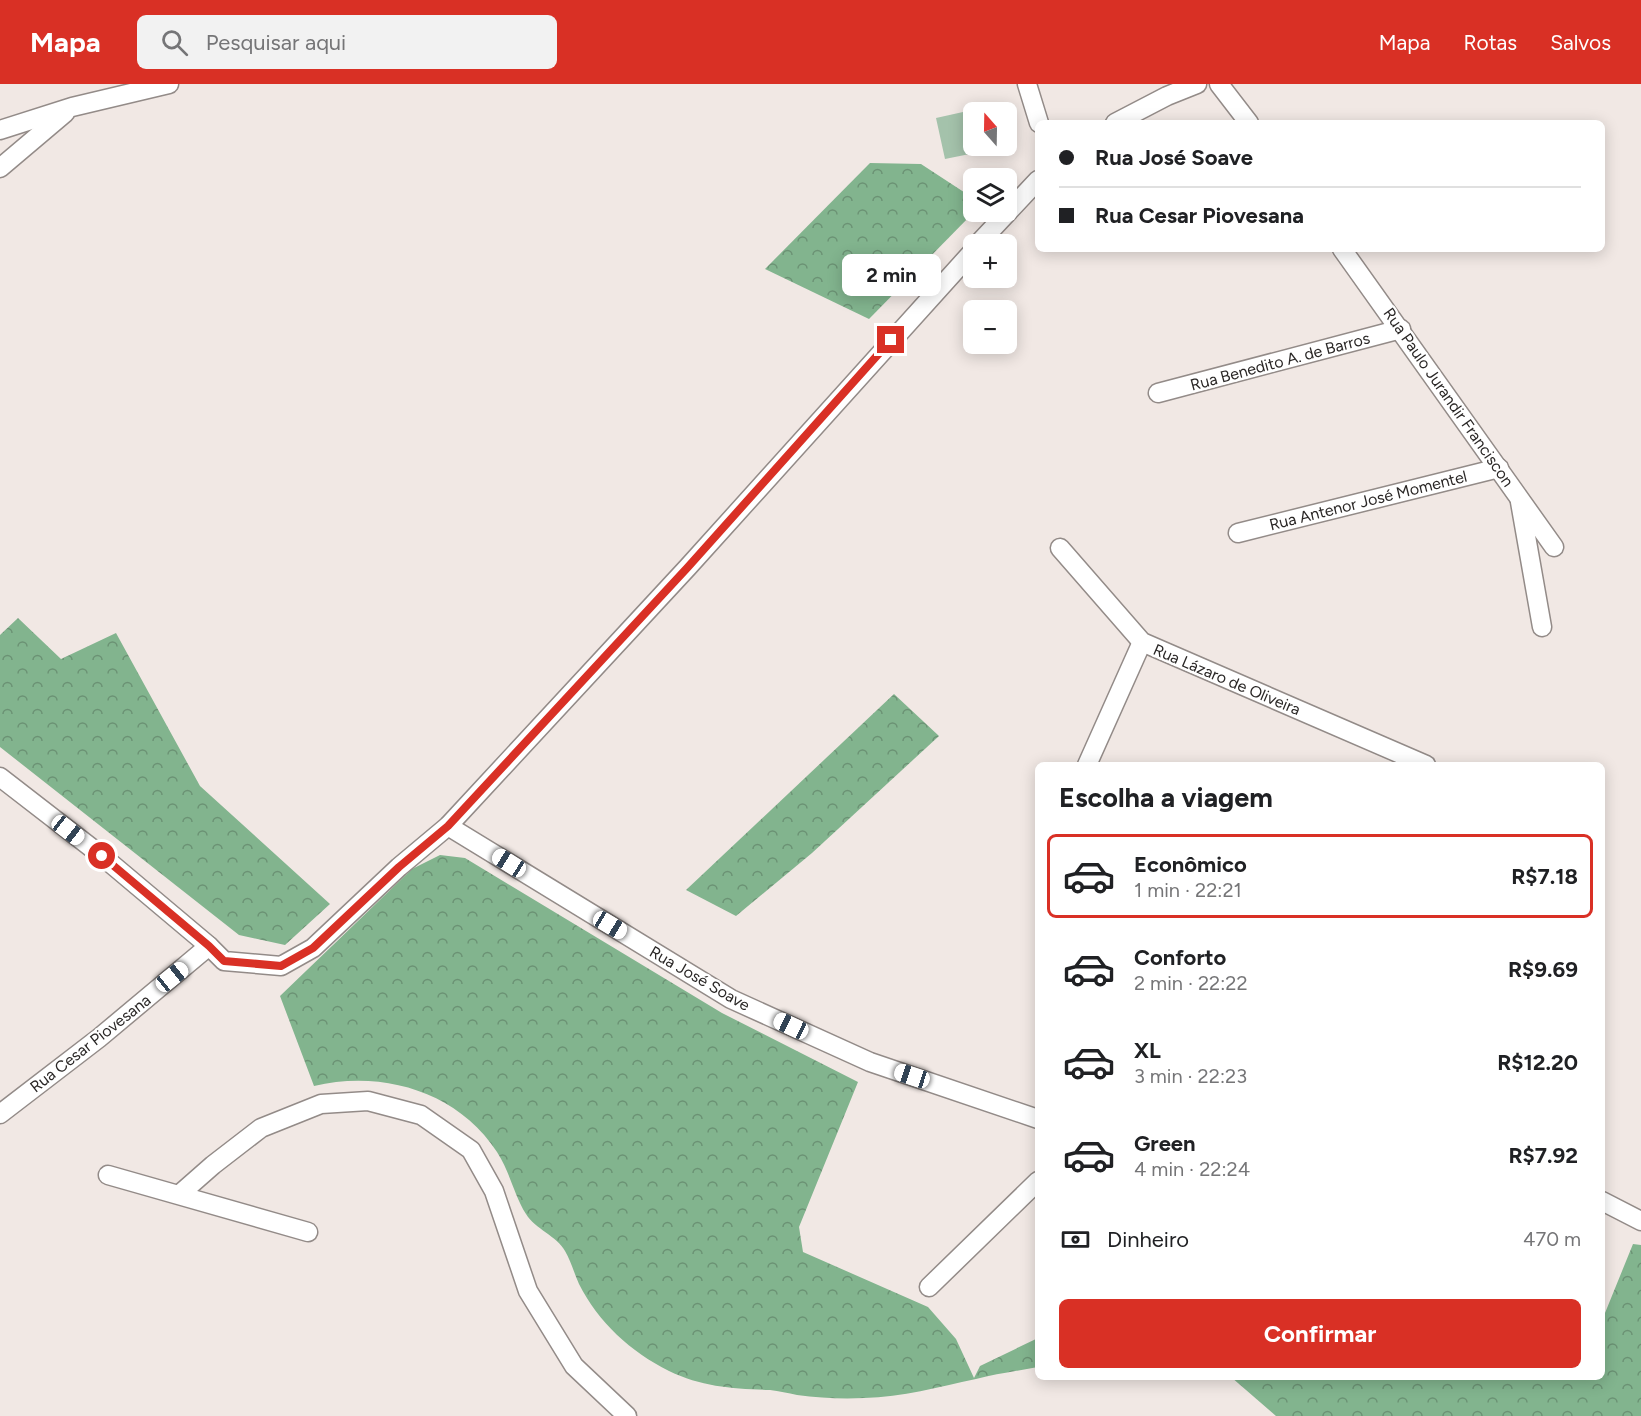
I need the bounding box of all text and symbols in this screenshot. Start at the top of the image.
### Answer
search box [137,15,557,69]
text: Mapa [30,25,101,59]
icon: search [158,26,191,59]
text: Pesquisar aqui [206,29,346,56]
text: Mapa [1379,30,1430,55]
text: Rotas [1463,30,1517,55]
text: Salvos [1550,30,1611,55]
north arrow [963,102,1017,156]
map controls [963,102,1017,354]
text: Rua José Soave [1095,144,1253,171]
button: layers [963,168,1017,222]
text: Rua Cesar Piovesana [1095,202,1304,229]
button: + [963,234,1017,288]
callout: 2 min [842,253,940,295]
text: 2 min [866,263,917,287]
button: − [963,300,1017,354]
street label: Rua Paulo Jurandir Franciscon [1379,304,1518,490]
route end [877,326,904,353]
street label: Rua Benedito A. de Barros [1188,328,1372,395]
street label: Rua Antenor José Momentel [1267,467,1469,534]
street label: Rua Lázaro de Oliveira [1150,640,1303,719]
text: Escolha a viagem [1059,781,1273,814]
car [48,812,88,848]
route start [88,842,115,869]
car [489,846,529,880]
icon: car [1062,849,1116,903]
text: Econômico [1134,851,1247,878]
text: R$7.18 [1511,863,1578,890]
text: 1 min · 22:21 [1134,878,1242,902]
car [590,908,630,942]
street label: Rua José Soave [646,942,754,1015]
icon: car [1062,942,1116,996]
text: Conforto [1134,944,1226,971]
text: R$9.69 [1508,956,1578,983]
car [152,959,192,995]
text: 2 min · 22:22 [1134,971,1248,995]
street label: Rua Cesar Piovesana [26,990,154,1096]
car [771,1010,811,1042]
icon: car [1062,1035,1116,1089]
text: XL [1134,1037,1161,1064]
text: R$12.20 [1497,1049,1578,1076]
car [892,1062,932,1090]
text: 3 min · 22:23 [1134,1064,1247,1088]
icon: car [1062,1128,1116,1182]
text: Green [1134,1130,1196,1157]
text: R$7.92 [1508,1142,1578,1169]
text: 4 min · 22:24 [1134,1157,1250,1181]
icon: cash [1059,1223,1092,1256]
text: Dinheiro [1107,1226,1189,1253]
text: 470 m [1523,1227,1581,1251]
button: Confirmar [1059,1299,1581,1368]

